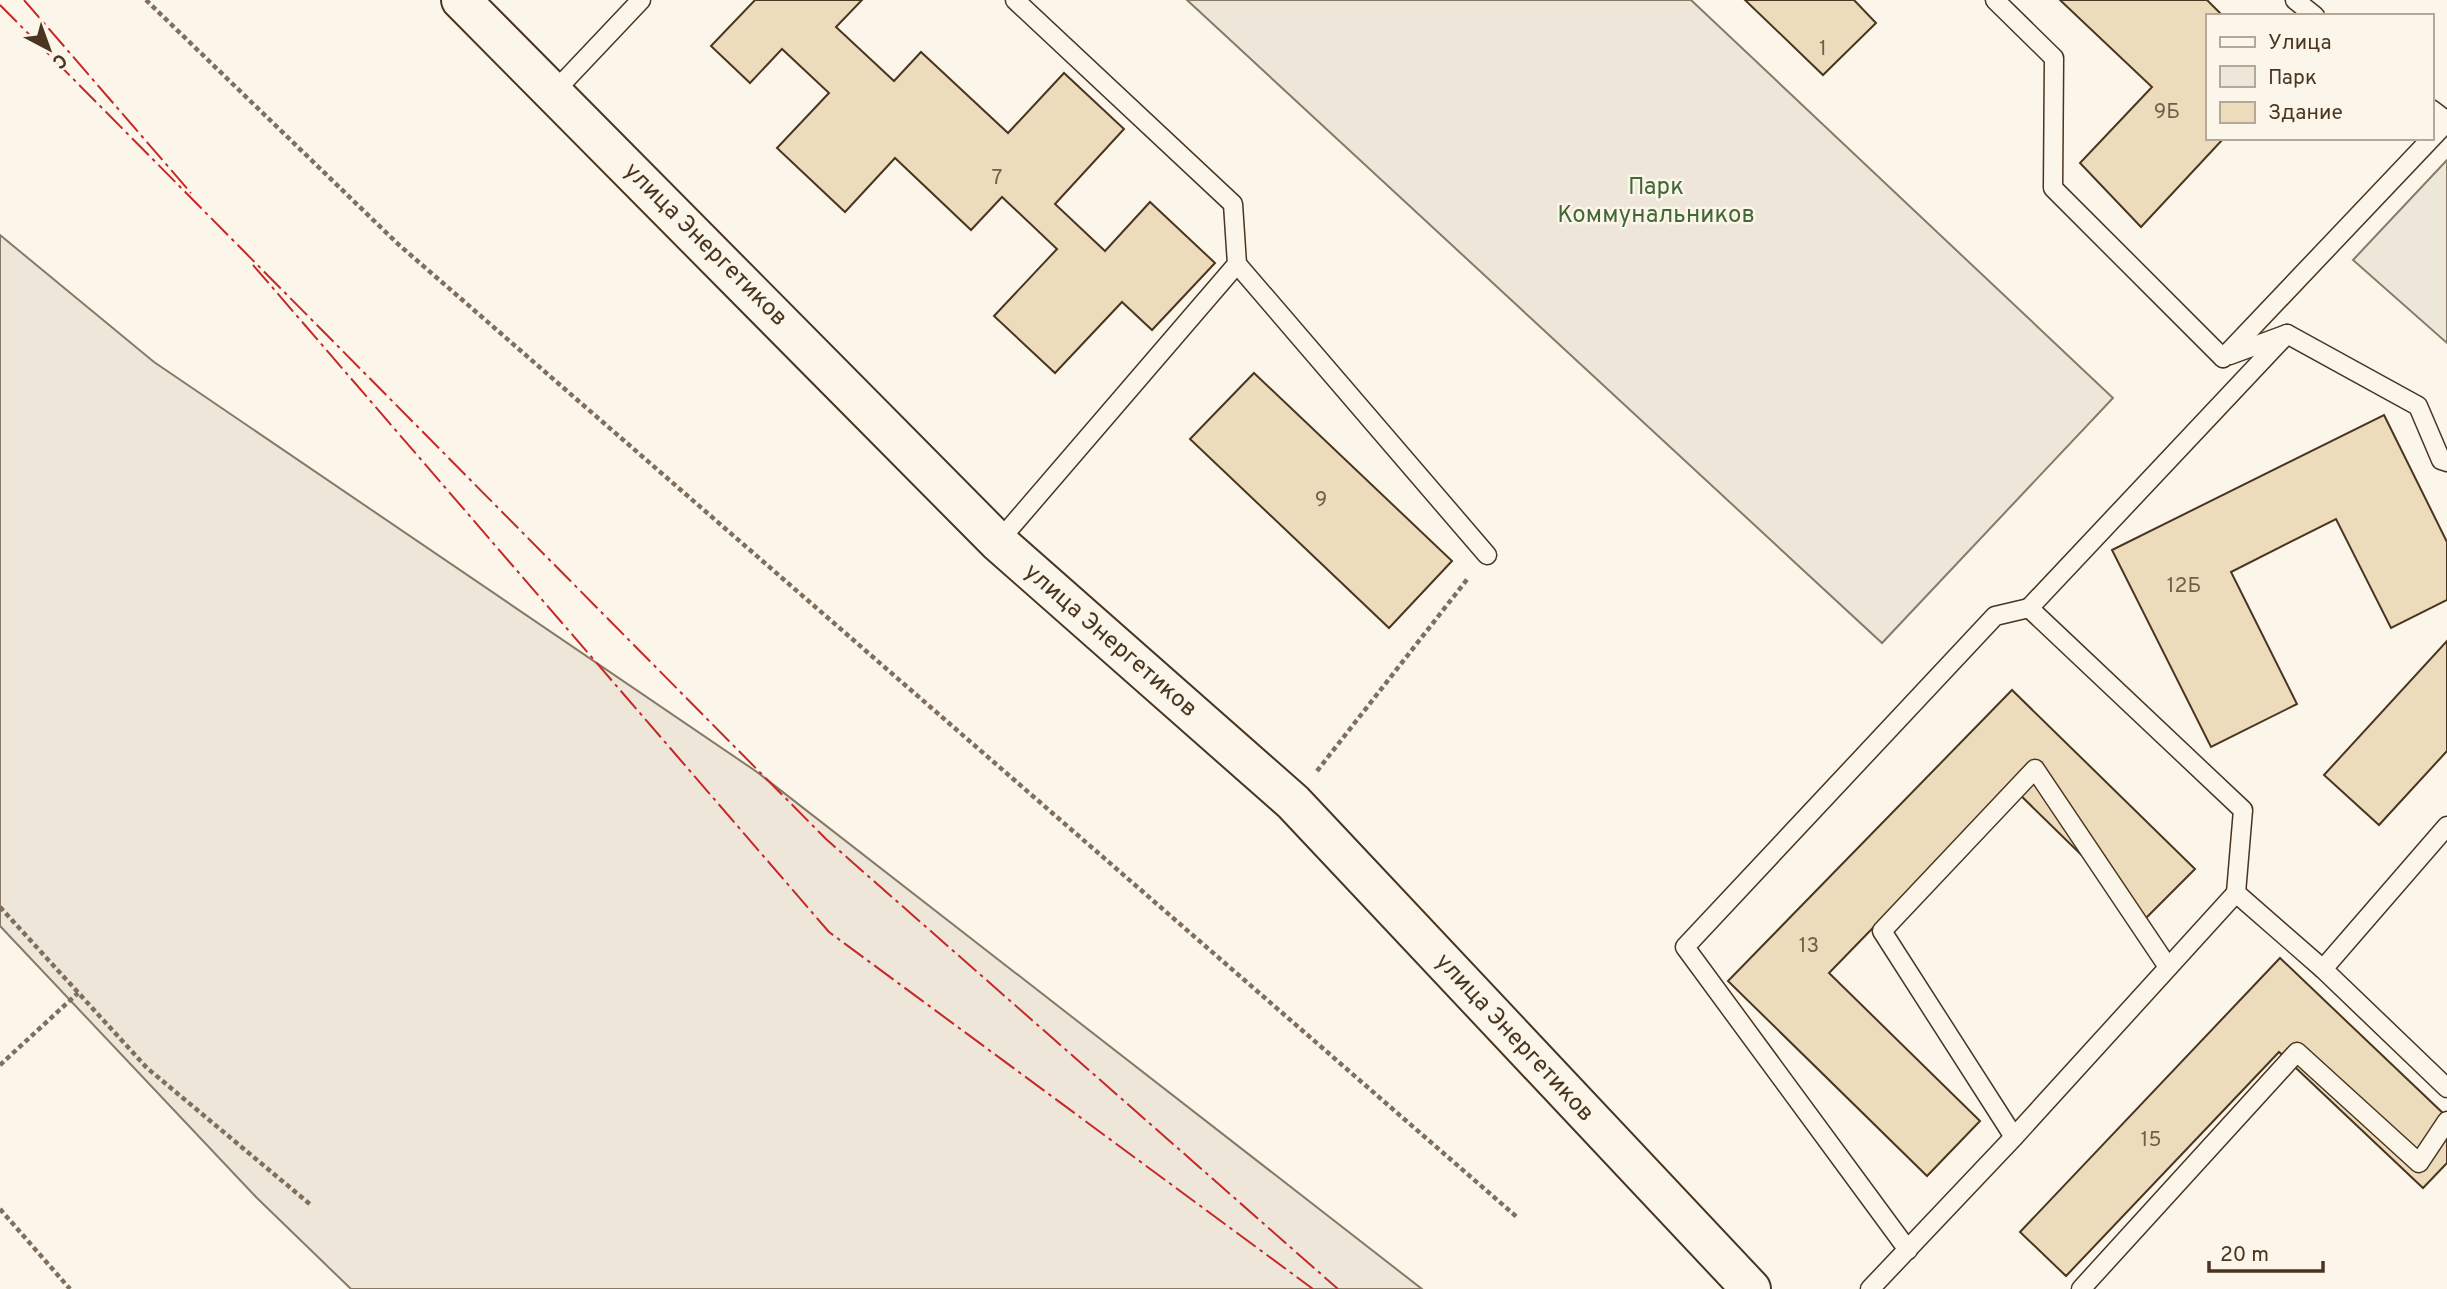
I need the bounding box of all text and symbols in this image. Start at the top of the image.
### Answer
north arrow [14,14,84,84]
legend [2206,14,2433,140]
text: Улица [2268,30,2332,57]
house number: 1 [1819,36,1827,63]
text: С [46,47,71,73]
text: Парк [2268,65,2317,92]
house number: 9Б [2154,99,2180,126]
text: Здание [2268,100,2343,127]
street label: улица Энергетиков [617,157,793,333]
house number: 7 [992,165,1003,192]
park label: Парк Коммунальников [1557,173,1755,231]
house number: 9 [1315,487,1327,514]
street label: улица Энергетиков [1017,557,1203,725]
house number: 12Б [2167,573,2201,600]
house number: 13 [1799,933,1819,960]
street label: улица Энергетиков [1428,947,1600,1129]
house number: 15 [2141,1127,2161,1154]
scale bar [2209,1230,2323,1274]
text: 20 m [2220,1242,2269,1269]

